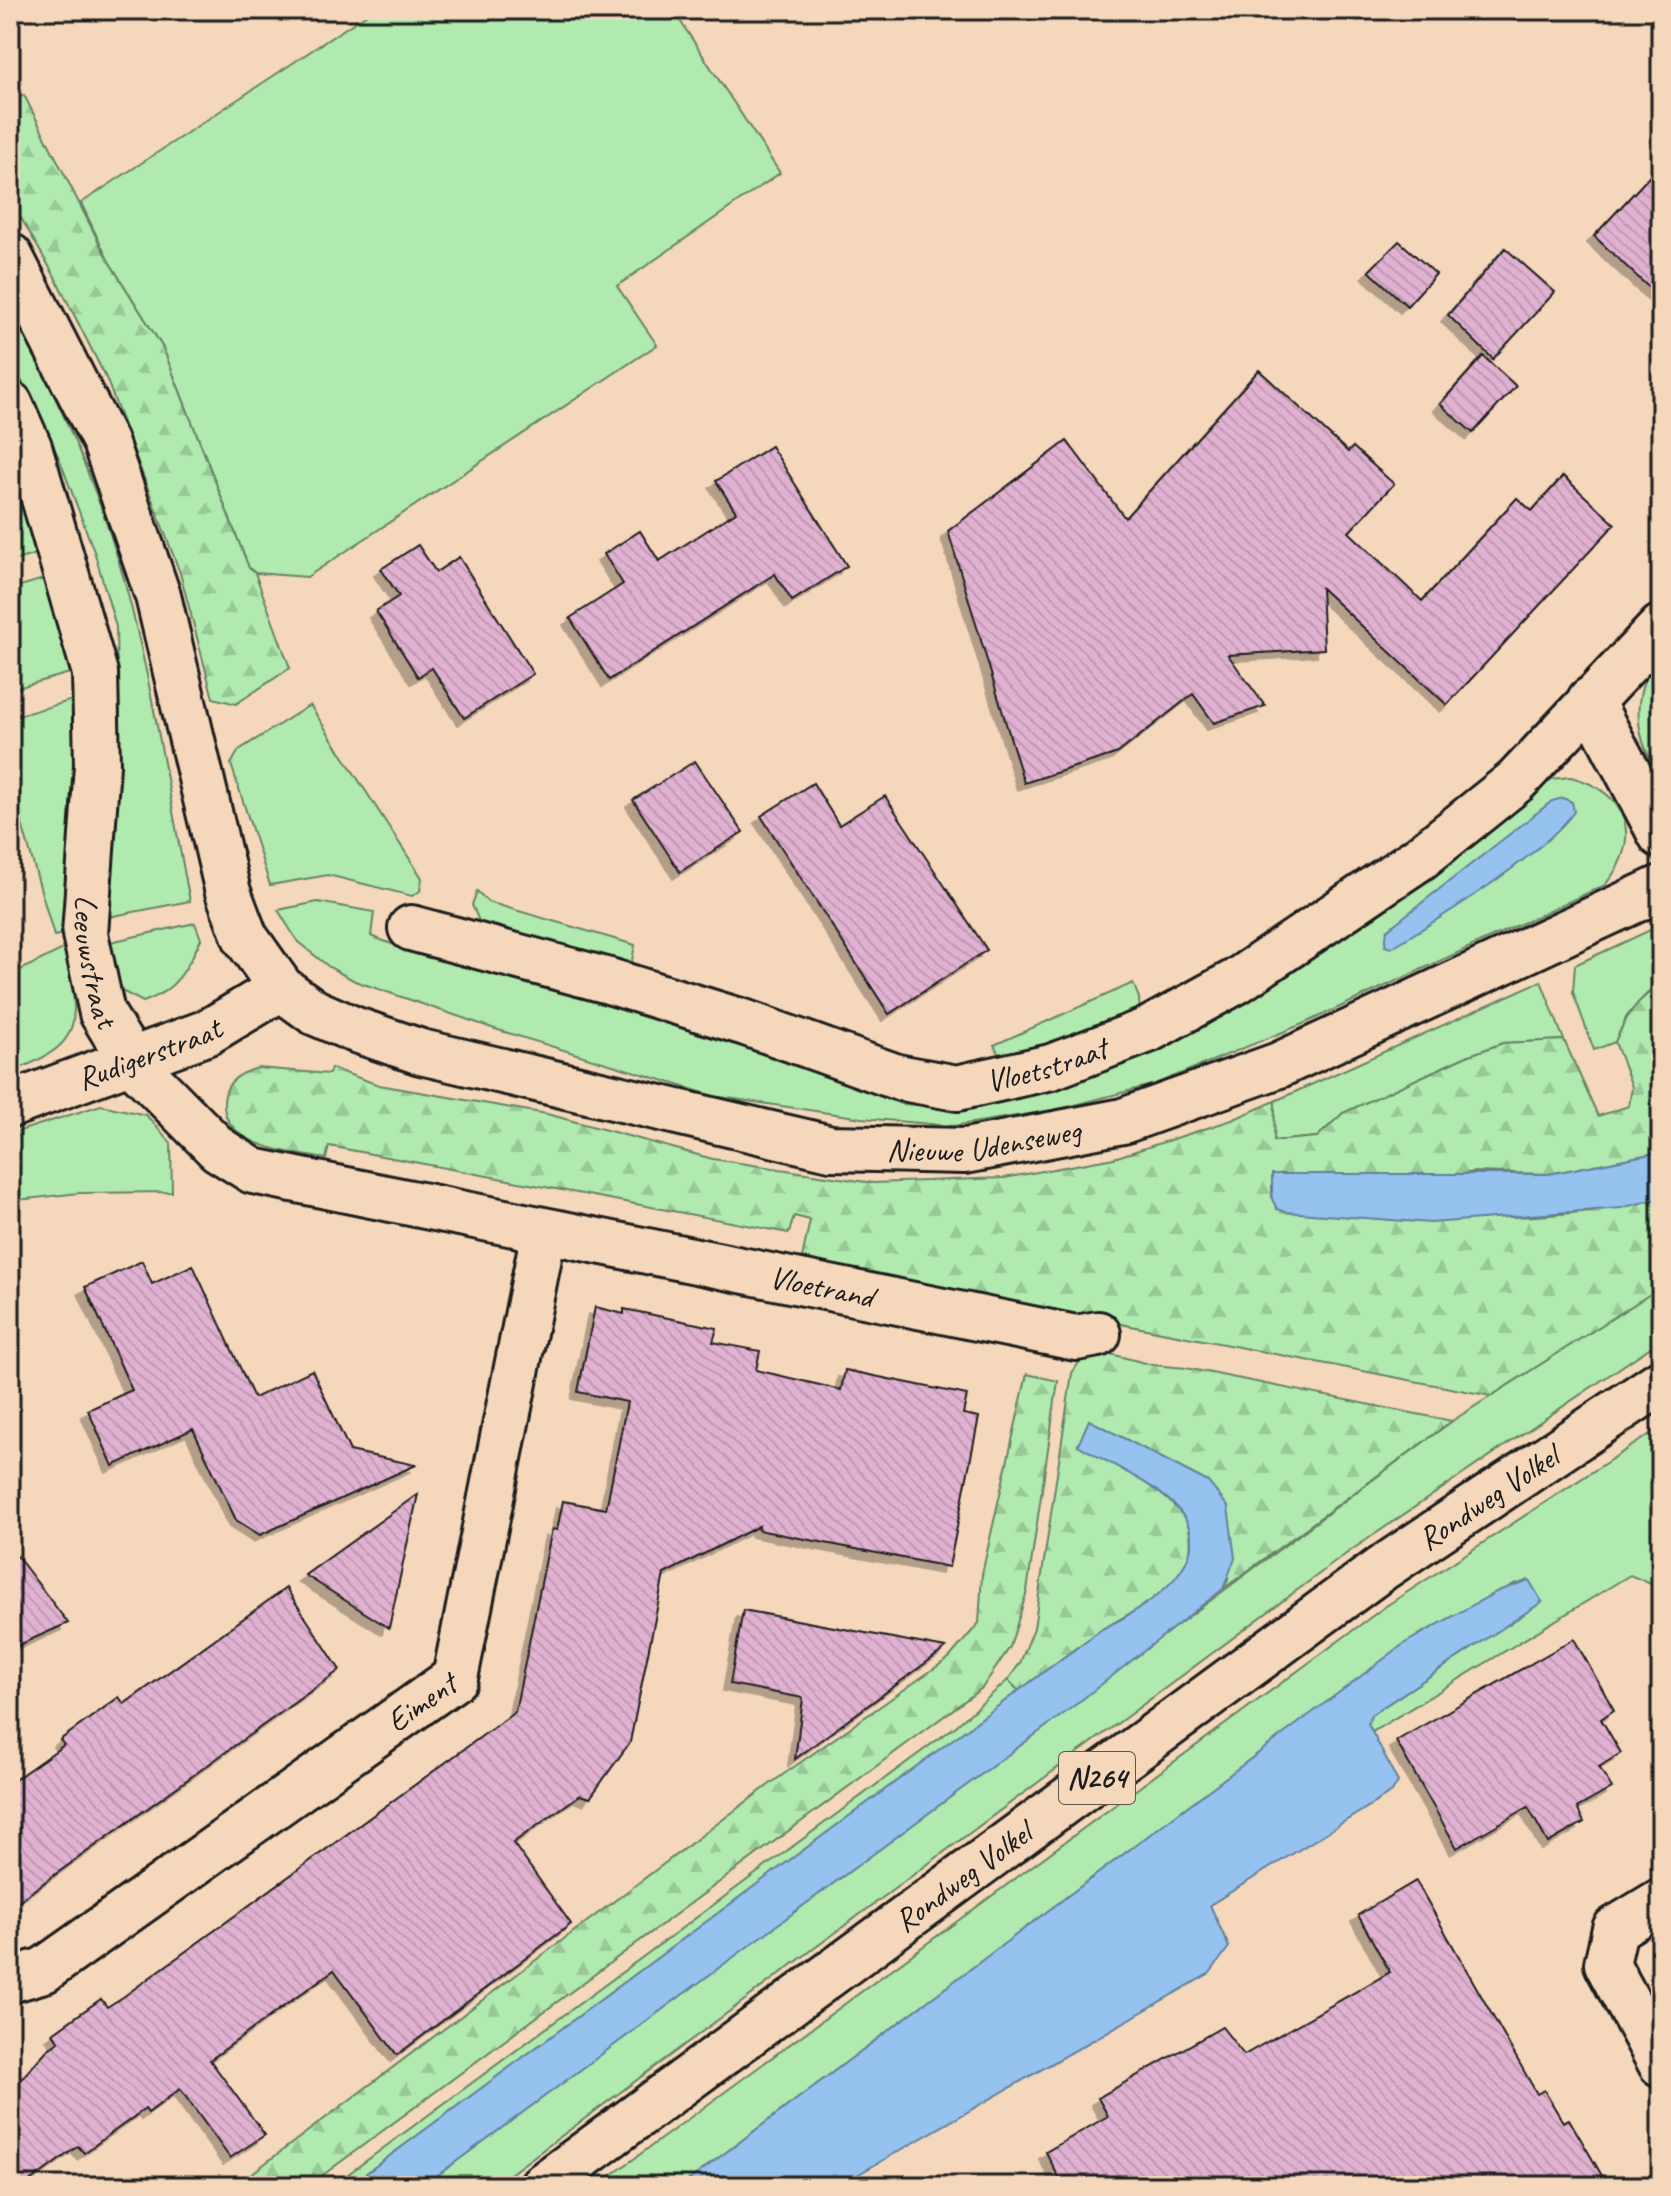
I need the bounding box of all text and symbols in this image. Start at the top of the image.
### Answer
street label: Leeuwstraat [64,894,129,1038]
street label: Rudigerstraat [71,1006,232,1099]
street label: Vloetstraat [982,1026,1117,1101]
street label: Nieuwe Udenseweg [886,1109,1085,1172]
street label: Vloetrand [766,1256,882,1318]
street label: Rondweg Volkel [1410,1433,1571,1559]
street label: Eiment [378,1661,468,1741]
road number: N264 [1059,1752,1135,1804]
street label: Rondweg Volkel [886,1809,1044,1941]

